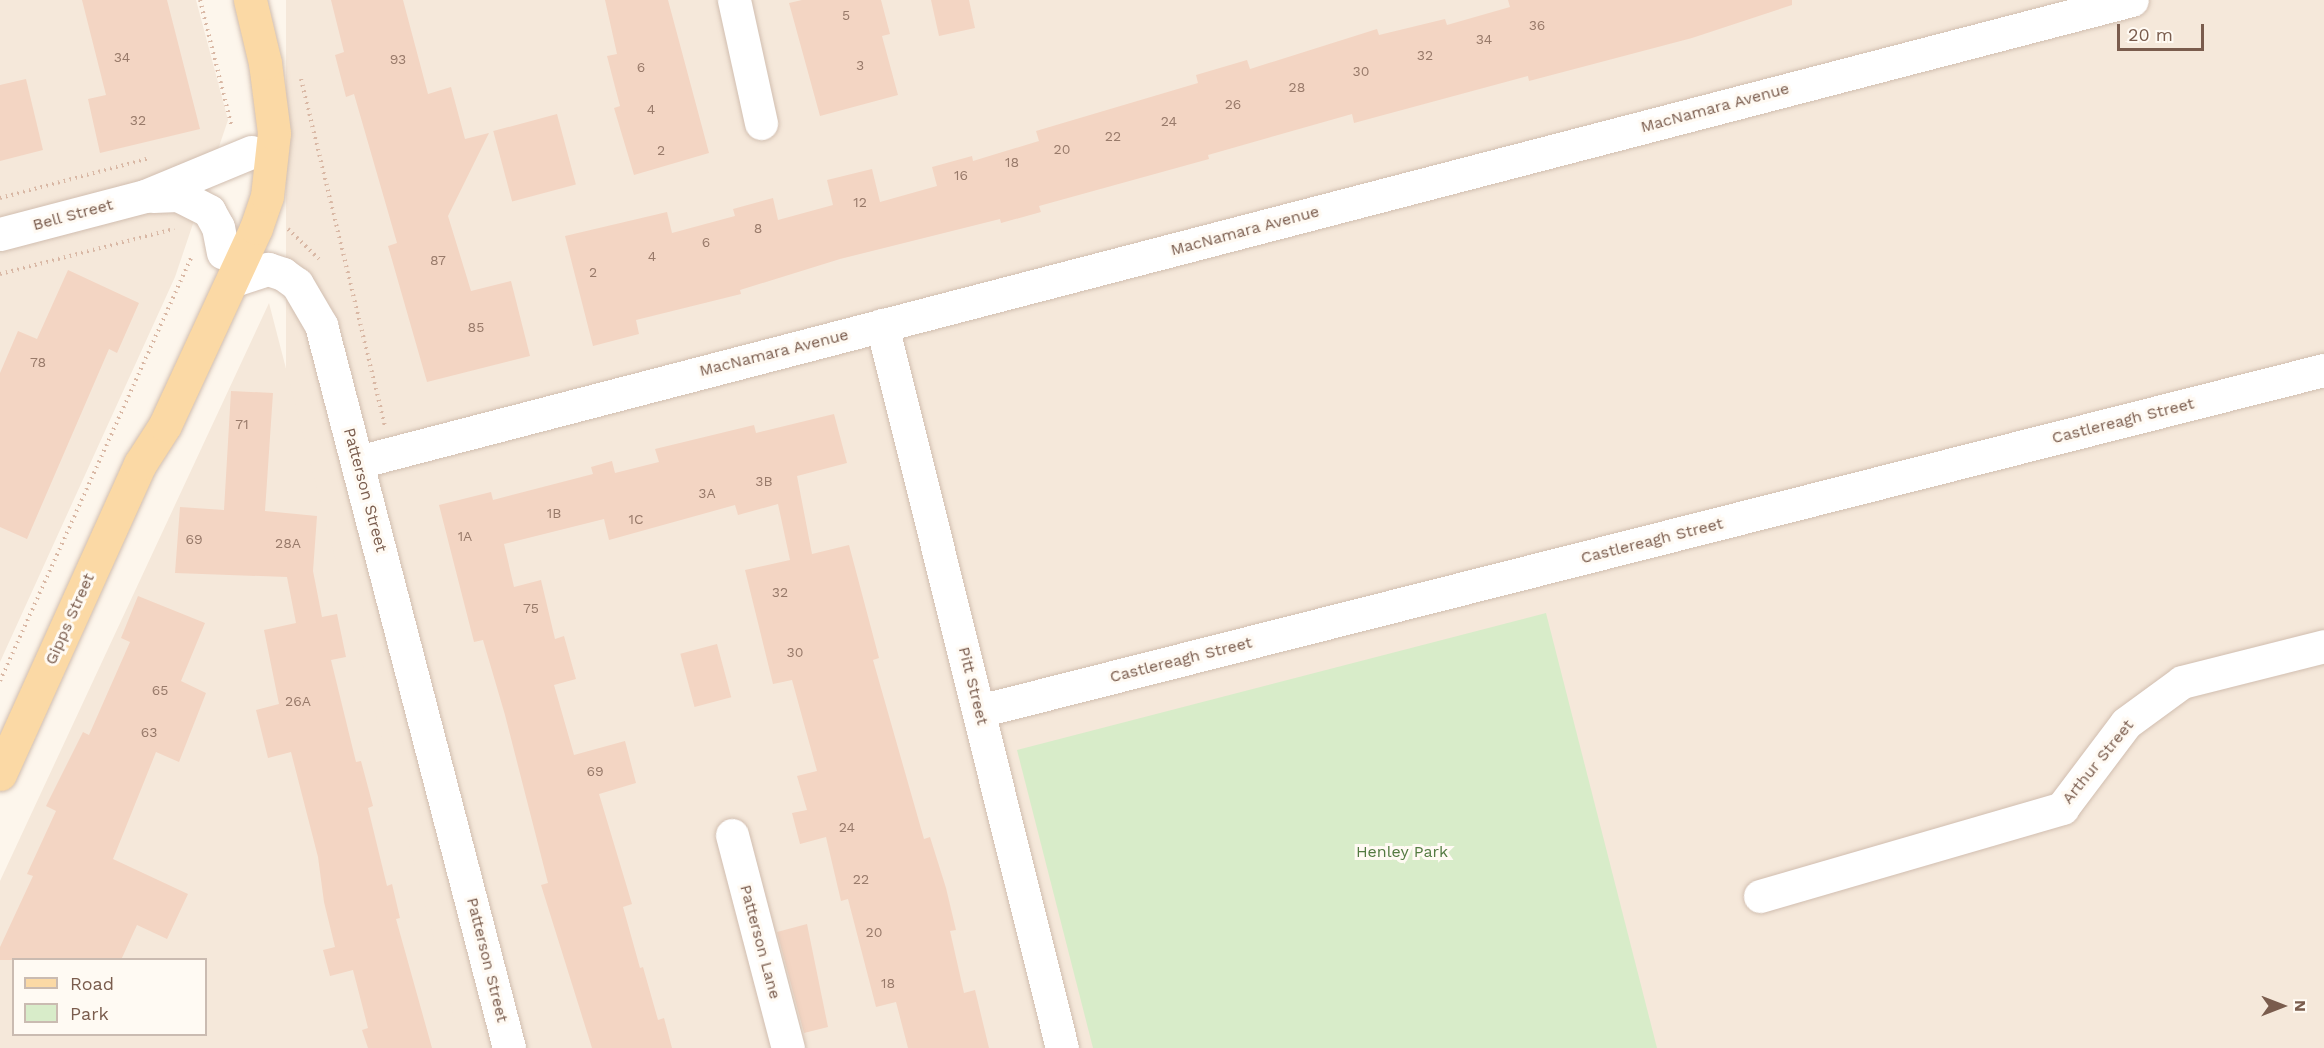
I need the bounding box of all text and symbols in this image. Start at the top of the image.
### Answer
house number: 5 [842,7,850,23]
scale bar [2120,12,2207,50]
house number: 36 [1529,17,1545,33]
text: 20 m [2128,24,2173,45]
house number: 34 [1476,31,1492,47]
house number: 32 [1417,47,1433,63]
house number: 34 [114,49,130,65]
house number: 93 [390,51,406,67]
house number: 3 [856,57,864,73]
house number: 6 [637,59,645,75]
house number: 30 [1353,63,1369,79]
house number: 28 [1289,79,1305,95]
street label: MacNamara Avenue [1638,79,1792,137]
house number: 26 [1225,96,1241,112]
house number: 4 [647,101,655,117]
house number: 32 [130,112,146,128]
house number: 24 [1161,113,1177,129]
house number: 22 [1105,128,1121,144]
house number: 20 [1054,141,1070,157]
house number: 2 [657,142,665,158]
house number: 18 [1005,154,1019,170]
house number: 16 [954,167,968,183]
house number: 12 [853,194,867,210]
street label: Bell Street [30,195,116,235]
street label: MacNamara Avenue [1168,202,1322,260]
house number: 8 [754,220,762,236]
house number: 6 [702,234,710,250]
house number: 4 [648,248,656,264]
house number: 87 [430,252,446,268]
house number: 2 [589,264,597,280]
house number: 85 [468,319,484,335]
street label: MacNamara Avenue [697,325,851,381]
house number: 78 [30,354,46,370]
street label: Castlereagh Street [2050,394,2196,448]
house number: 71 [235,416,249,432]
street label: Patterson Street [339,426,391,554]
house number: 3B [755,473,773,489]
house number: 3A [698,485,716,501]
house number: 1B [547,505,561,521]
house number: 1C [628,511,644,527]
street label: Castlereagh Street [1579,514,1725,568]
house number: 1A [458,528,472,544]
house number: 69 [185,531,203,547]
house number: 28A [275,535,301,551]
street label: Gipps Street [41,570,99,668]
house number: 32 [772,584,788,600]
house number: 75 [523,600,539,616]
street label: Castlereagh Street [1108,633,1254,687]
house number: 30 [787,644,803,660]
street label: Pitt Street [954,645,992,727]
house number: 65 [152,682,168,698]
house number: 26A [285,693,311,709]
street label: Arthur Street [2058,716,2138,808]
house number: 63 [141,724,157,740]
house number: 69 [586,763,604,779]
house number: 24 [839,819,855,835]
park label: Henley Park [1356,842,1448,862]
house number: 22 [853,871,869,887]
street label: Patterson Lane [736,883,784,1001]
street label: Patterson Street [462,896,512,1024]
house number: 20 [866,924,882,940]
legend [12,958,207,1036]
text: Road [70,973,114,994]
house number: 18 [881,975,895,991]
north arrow [2252,976,2312,1036]
text: N [2291,1000,2310,1012]
text: Park [70,1003,109,1024]

